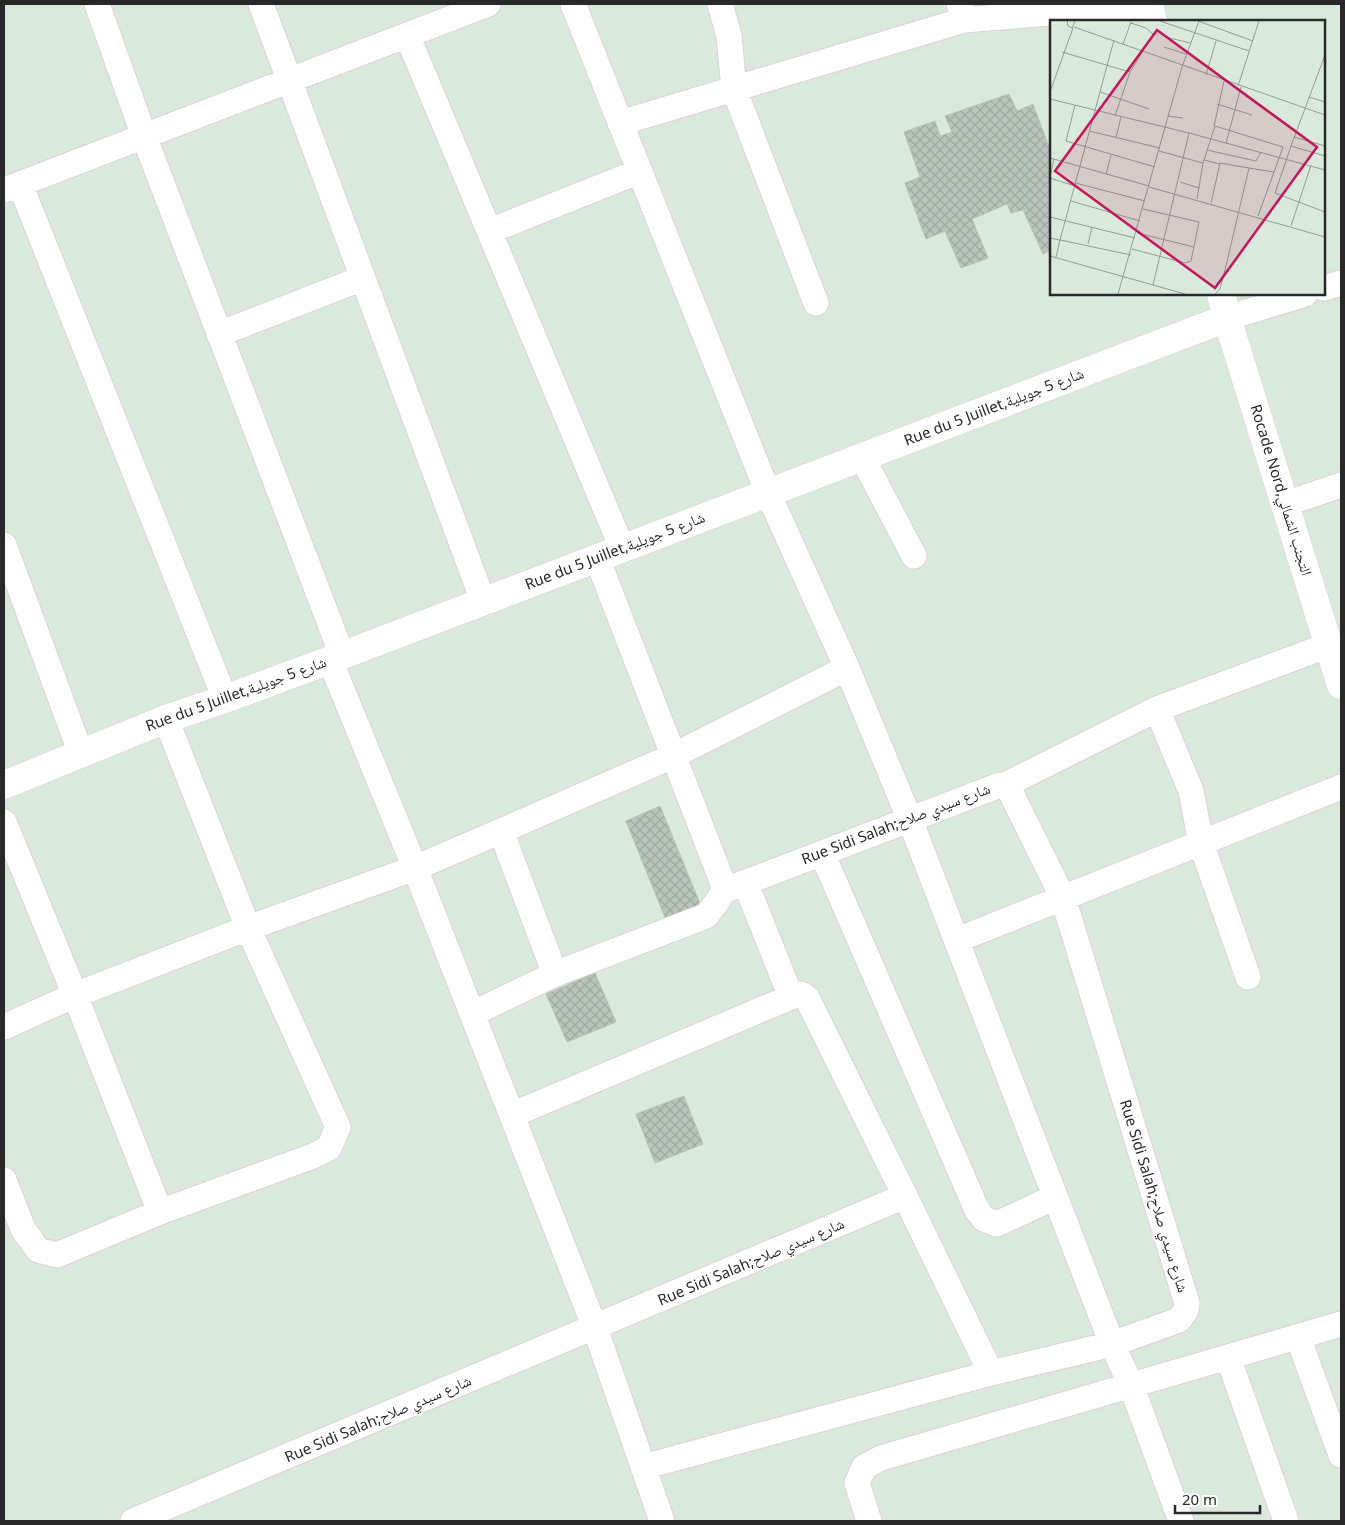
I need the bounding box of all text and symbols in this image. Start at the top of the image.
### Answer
inset map [1050,20,1325,295]
street label: Rue du 5 Juillet,شارع 5 جويلية [901,362,1087,451]
street label: Rocade Nord,التجنب الشمالي [1244,402,1318,579]
street label: Rue du 5 Juillet,شارع 5 جويلية [522,506,708,595]
street label: Rue du 5 Juillet,شارع 5 جويلية [142,651,329,736]
street label: Rue Sidi Salah;شارع سيدي صلاح [798,778,994,871]
street label: Rue Sidi Salah;شارع سيدي صلاح [1113,1097,1194,1296]
street label: Rue Sidi Salah;شارع سيدي صلاح [654,1213,848,1312]
street label: Rue Sidi Salah;شارع سيدي صلاح [281,1370,475,1469]
scale bar [1175,1482,1260,1514]
text: 20 m [1182,1489,1217,1509]

